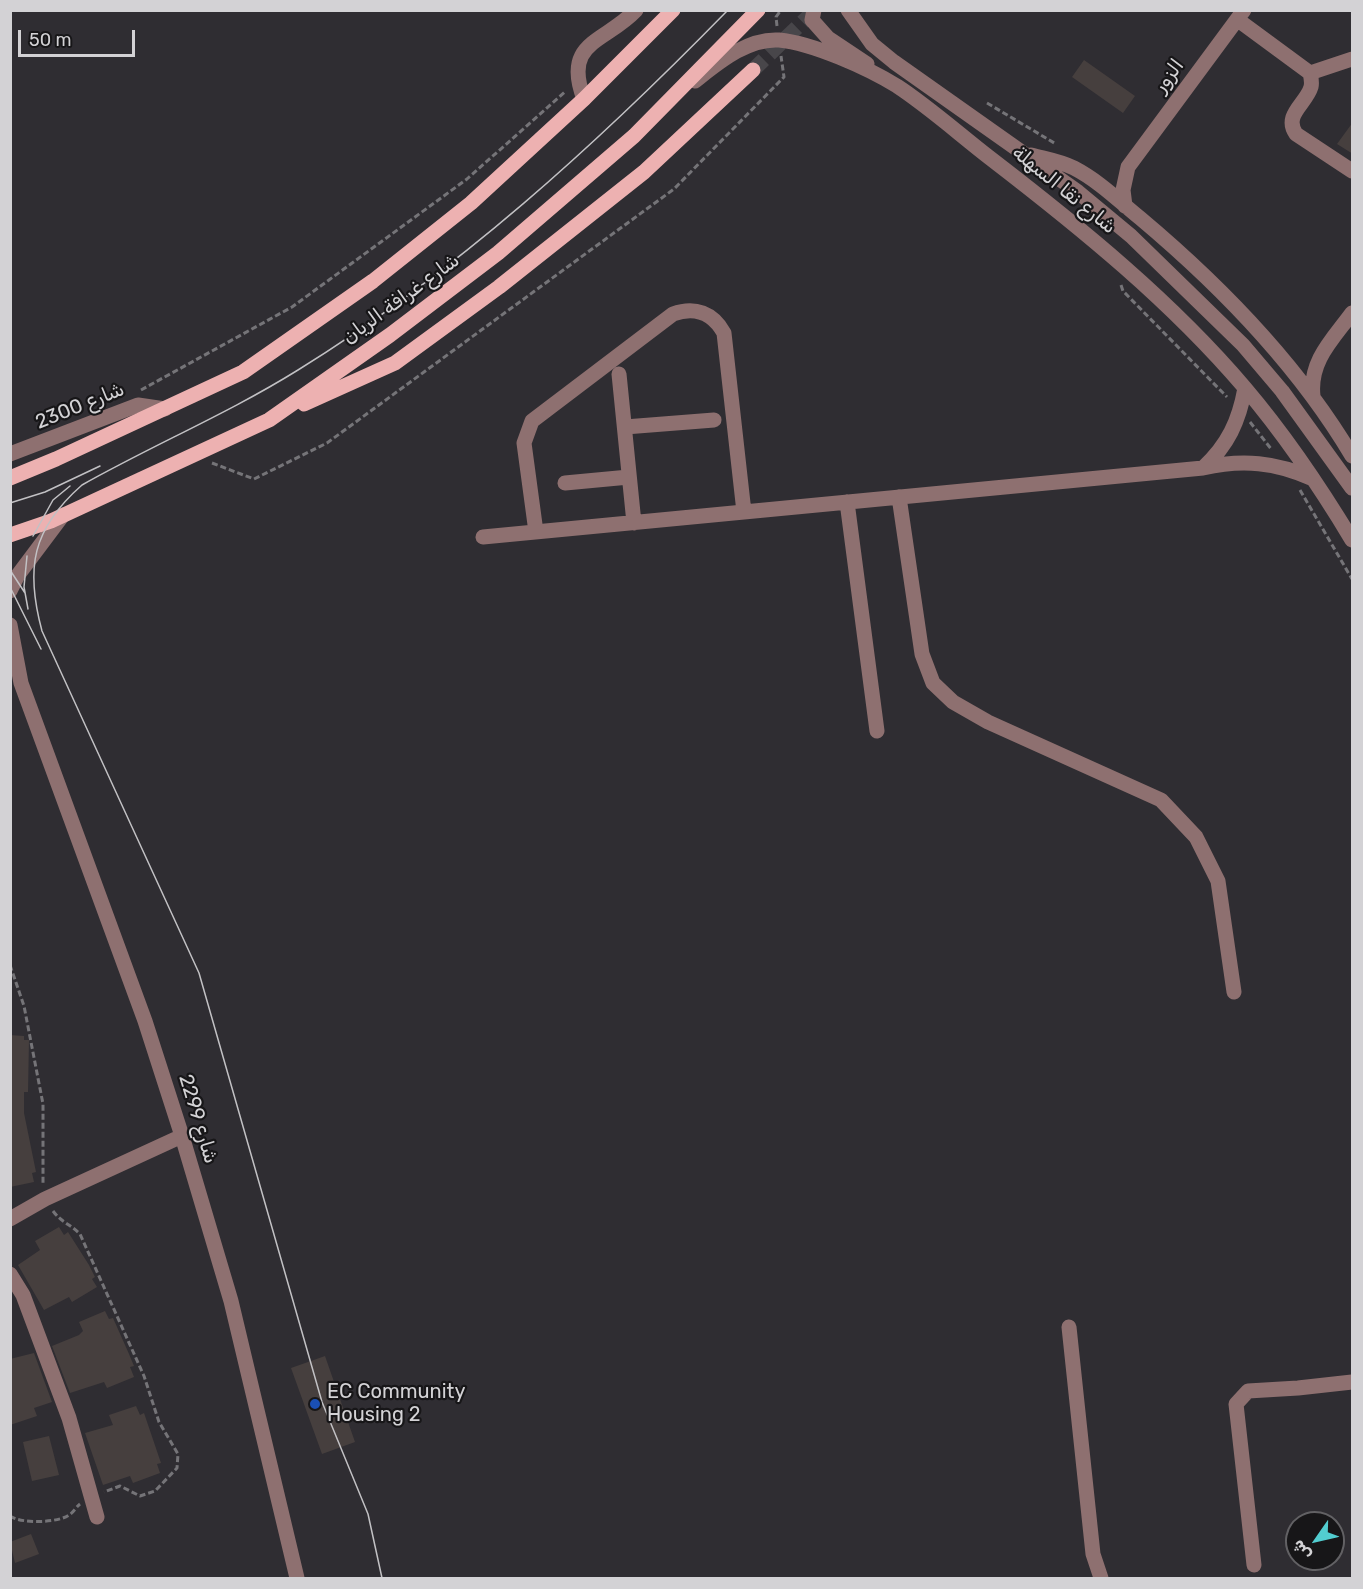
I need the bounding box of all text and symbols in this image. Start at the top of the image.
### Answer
scale bar [21,18,138,56]
text: 50 m [29,29,72,51]
street label: الزور [1149,54,1189,98]
street label: شارع نقا السهلة [1007,141,1121,239]
street label: شارع غرافة الريان [338,249,464,349]
street label: شارع 2300 [32,377,128,435]
street label: شارع 2299 [173,1072,223,1166]
place label: EC Community Housing 2 [327,1380,465,1427]
marker: EC Community Housing 2 [308,1397,322,1411]
north arrow [1285,1511,1345,1571]
text: ش [1288,1537,1315,1564]

